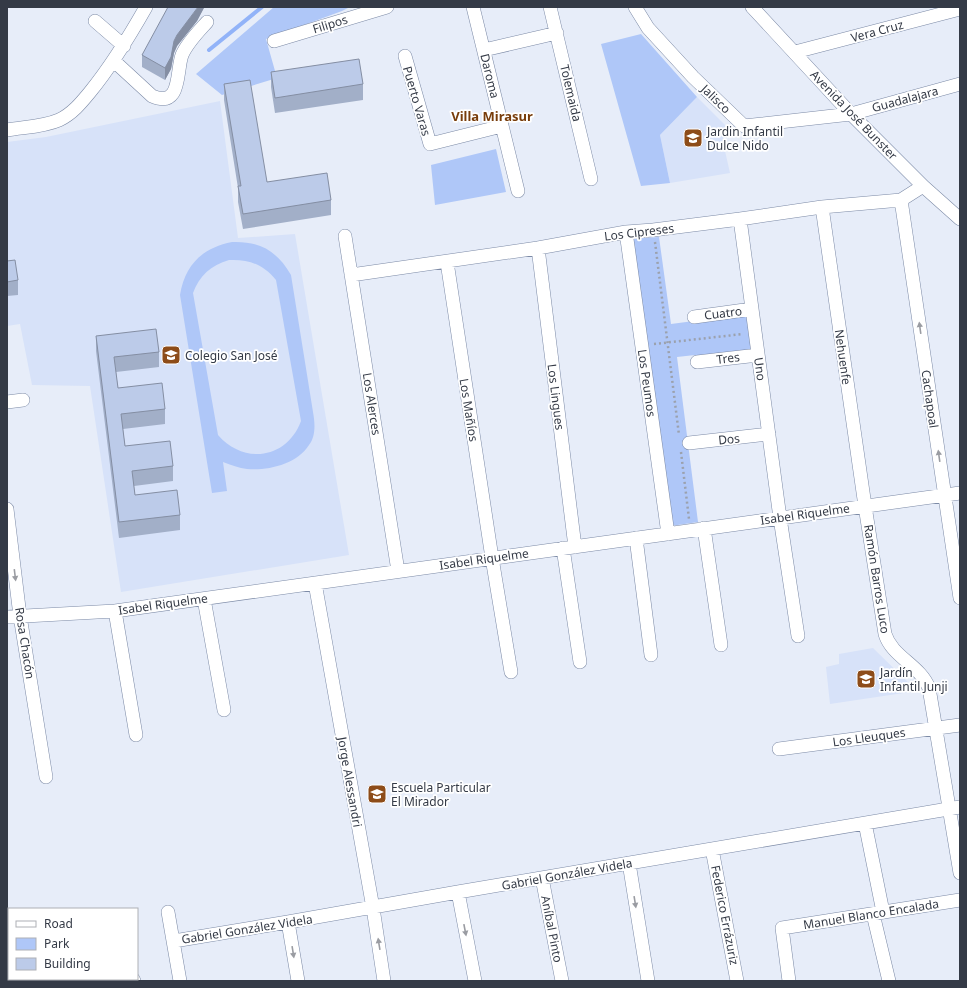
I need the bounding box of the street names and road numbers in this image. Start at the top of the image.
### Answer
street label: Filipos [310,11,350,37]
street label: Vera Cruz [849,16,906,46]
street label: Daroma [476,52,504,100]
street label: Tolemaida [556,63,586,123]
street label: Puerto Varas [399,64,435,138]
street label: Avenida José Bunster [807,66,901,164]
street label: Jalisco [697,80,734,117]
street label: Guadalajara [870,82,940,116]
street label: Los Cipreses [603,219,675,245]
street label: Cuatro [703,302,743,324]
street label: Nehuenfe [831,328,855,386]
street label: Los Peumos [634,348,660,418]
street label: Tres [715,348,741,368]
street label: Uno [750,356,770,382]
street label: Los Lingues [544,363,569,431]
street label: Cachapoal [917,369,943,429]
street label: Los Alerces [359,372,385,437]
street label: Los Mañíos [456,377,482,443]
street label: Dos [717,429,741,449]
street label: Isabel Riquelme [759,499,851,529]
street label: Ramón Barros Luco [860,523,894,635]
street label: Isabel Riquelme [438,544,530,574]
street label: Isabel Riquelme [117,589,209,619]
street label: Rosa Chacón [11,606,39,680]
street label: Los Lleuques [832,723,907,751]
street label: Jorge Alessandri [334,735,366,828]
street label: Gabriel González Videla [500,854,634,894]
street label: Federico Errázuriz [707,864,743,967]
street label: Aníbal Pinto [537,894,567,964]
street label: Manuel Blanco Encalada [802,895,940,933]
street label: Gabriel González Videla [180,910,314,948]

